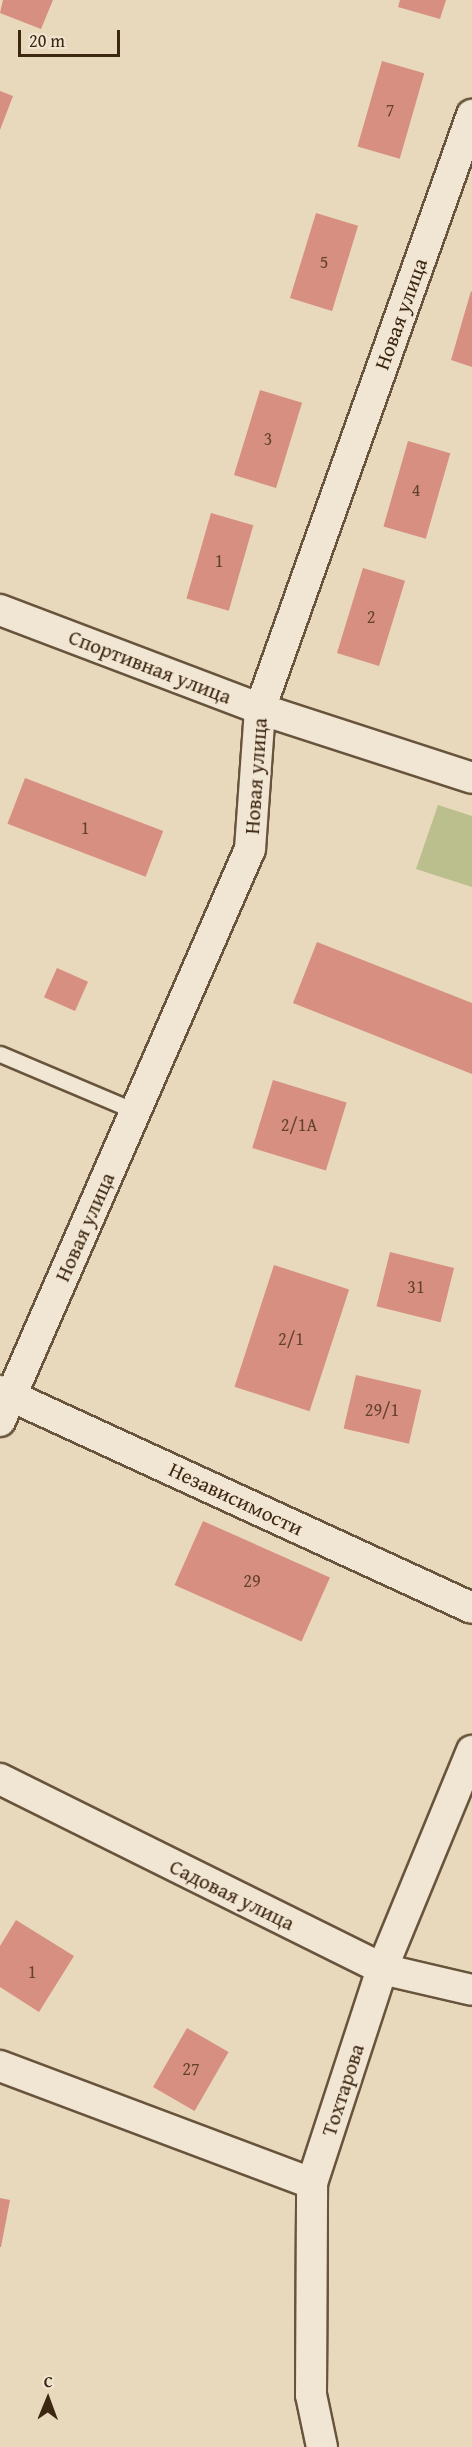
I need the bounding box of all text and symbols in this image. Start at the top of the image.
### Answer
scale bar [21,18,123,56]
text: 20 m [29,27,65,54]
house number: 7 [386,99,394,121]
house number: 5 [320,251,328,273]
street label: Новая улица [369,255,433,373]
house number: 3 [264,428,272,450]
house number: 4 [412,479,420,501]
house number: 1 [215,550,223,572]
house number: 2 [367,606,375,628]
street label: Спортивная улица [65,624,235,710]
street label: Новая улица [239,717,273,835]
house number: 1 [81,817,89,839]
house number: 2/1А [281,1114,317,1136]
street label: Новая улица [50,1169,120,1285]
house number: 31 [407,1276,425,1298]
house number: 2/1 [278,1328,304,1350]
house number: 29/1 [365,1399,399,1421]
street label: Независимости [165,1457,307,1541]
house number: 29 [243,1570,261,1592]
street label: Садовая улица [165,1854,299,1936]
house number: 1 [28,1961,36,1983]
street label: Тохтарова [316,2041,370,2139]
house number: 27 [182,2058,200,2080]
north arrow [18,2369,78,2429]
text: С [44,2369,53,2393]

